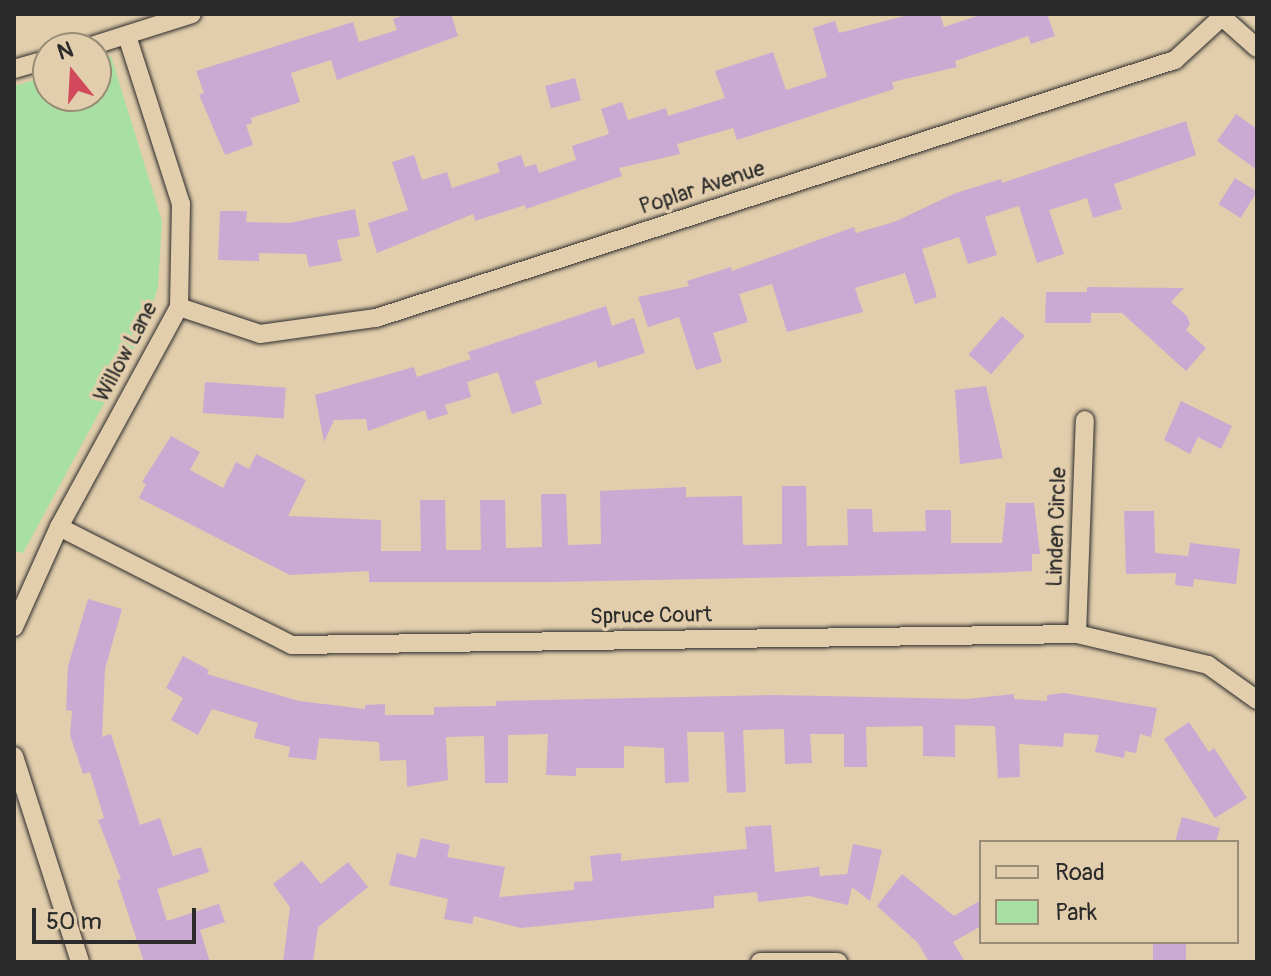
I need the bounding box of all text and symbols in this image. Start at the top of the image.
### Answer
north arrow [32,32,112,112]
text: N [54,35,77,67]
street label: Poplar Avenue [636,155,768,221]
street label: Willow Lane [89,297,163,407]
street label: Linden Circle [1042,467,1072,587]
street label: Spruce Court [590,602,712,630]
legend [979,840,1239,944]
text: Road [1055,858,1105,887]
scale bar [36,892,200,942]
text: Park [1055,898,1097,927]
text: 50 m [46,907,102,936]

